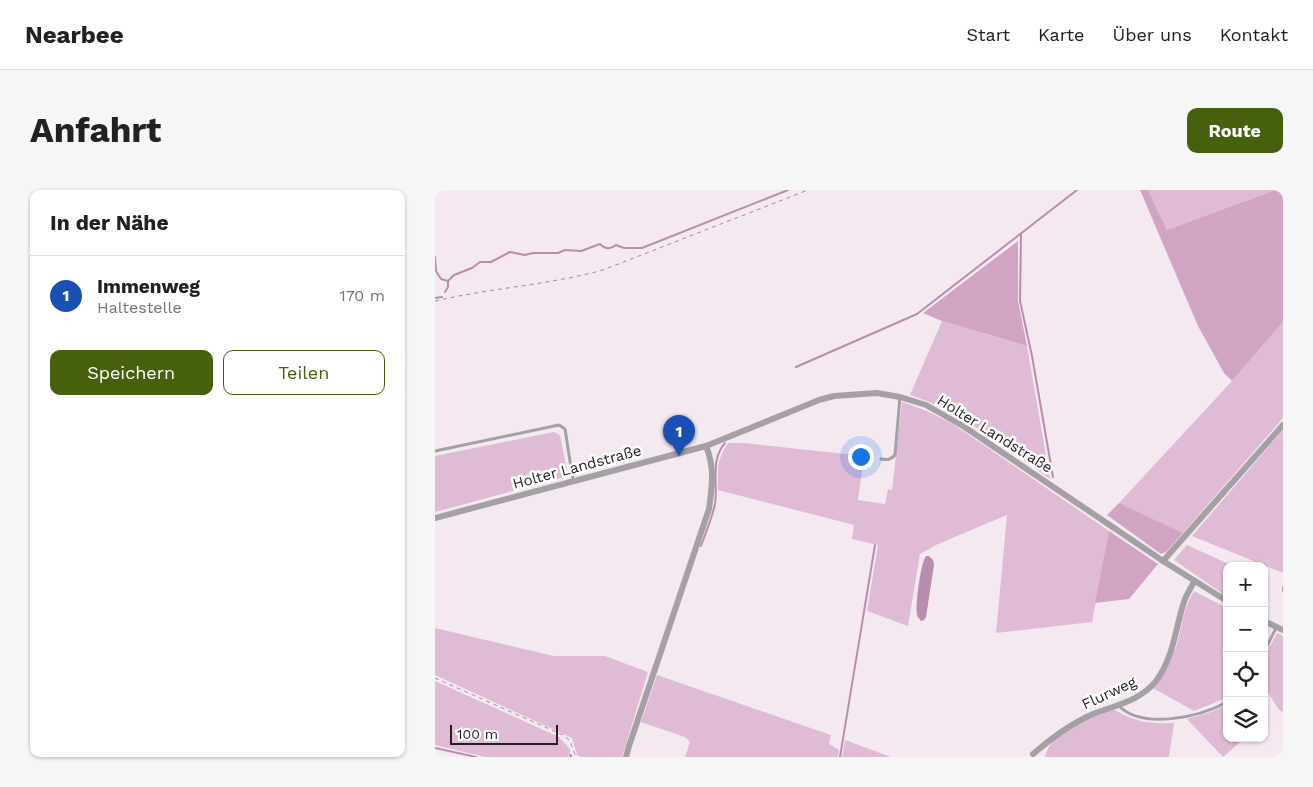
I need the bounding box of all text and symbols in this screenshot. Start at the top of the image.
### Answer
text: Nearbee [25,21,124,49]
text: Start [966,24,1010,45]
text: Karte [1038,24,1085,45]
text: Über uns [1113,24,1192,45]
text: Kontakt [1220,24,1288,45]
button: Route [1187,108,1283,153]
text: Anfahrt [30,109,161,151]
text: In der Nähe [50,210,169,235]
text: Immenweg [97,275,200,298]
text: 1 [63,286,69,305]
text: 170 m [339,286,385,305]
text: Haltestelle [97,298,182,317]
button: Speichern [50,350,213,395]
button: Teilen [223,350,385,395]
street label: Holter Landstraße [934,391,1056,477]
pin: 1 [663,415,695,456]
street label: Holter Landstraße [511,441,643,493]
your location [848,444,874,470]
map controls [1223,562,1268,742]
button: + [1223,562,1268,607]
button: − [1223,607,1268,652]
button: locate [1223,652,1268,697]
street label: Flurweg [1079,673,1139,713]
button: layers [1223,697,1268,742]
scale bar [450,722,557,745]
text: 100 m [457,726,498,742]

